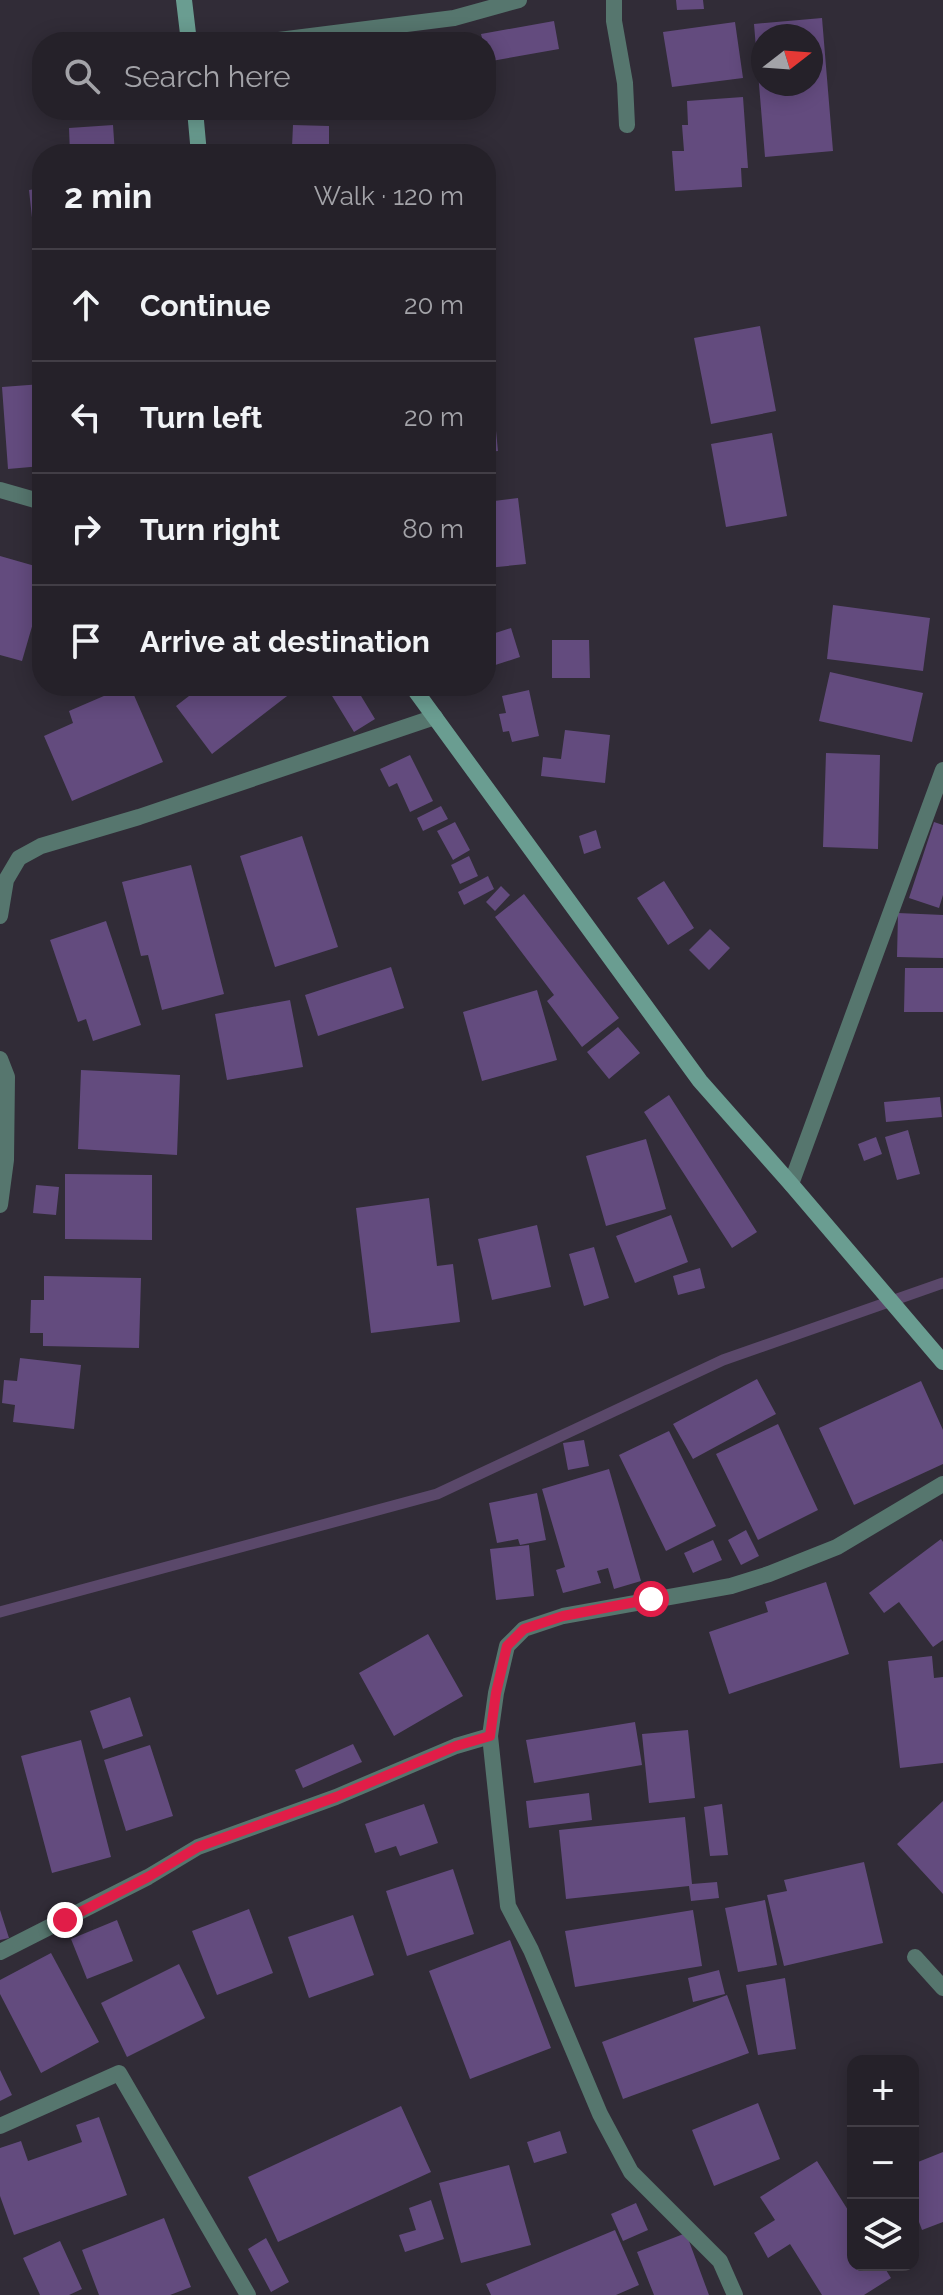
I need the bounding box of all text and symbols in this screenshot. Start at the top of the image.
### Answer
north arrow [751,24,823,96]
search box [32,32,496,120]
icon: search [60,54,104,98]
text: Search here [124,59,291,94]
text: 2 min [64,176,152,216]
text: Walk · 120 m [314,181,464,211]
icon: ahead [64,283,108,327]
text: Continue [140,288,271,323]
text: 20 m [404,290,464,320]
icon: left [64,395,108,439]
text: Turn left [140,400,262,435]
text: 20 m [404,402,464,432]
icon: right [64,507,108,551]
text: Turn right [140,512,280,547]
text: 80 m [402,514,464,544]
icon: arrive [64,619,108,663]
text: Arrive at destination [140,624,430,659]
route start [633,1581,669,1617]
route end [47,1902,83,1938]
map controls [847,2055,919,2271]
button: + [847,2055,919,2127]
button: − [847,2127,919,2199]
button: layers [847,2199,919,2271]

